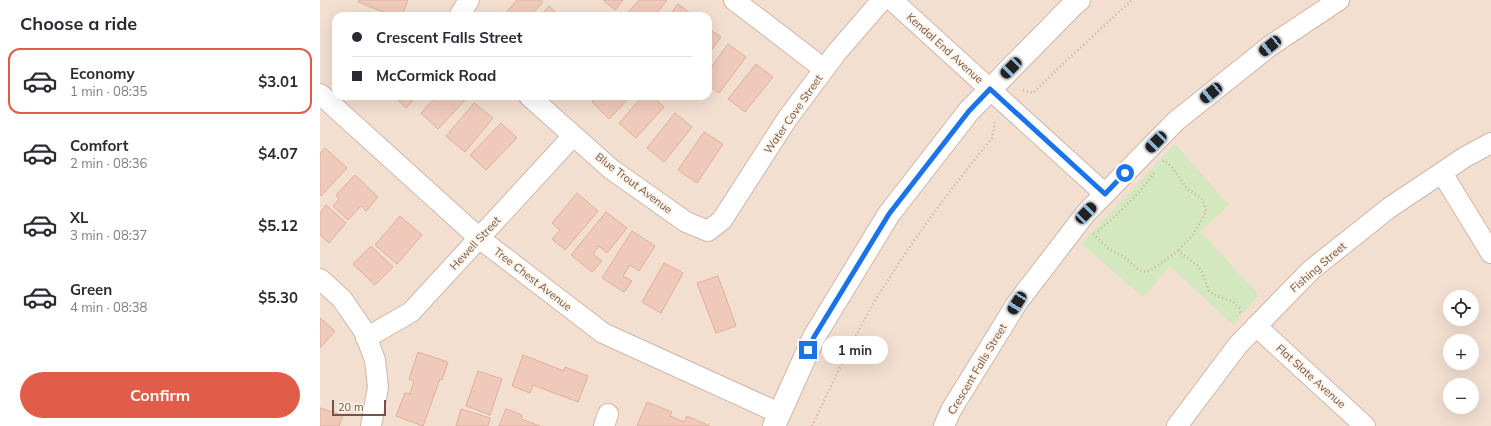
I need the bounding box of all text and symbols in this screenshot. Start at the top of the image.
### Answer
street label: Kendal End Avenue [904,10,986,86]
text: Choose a ride [20,12,137,35]
text: Crescent Falls Street [376,28,522,47]
car [1257,34,1283,58]
car [998,55,1024,81]
icon: car [22,63,58,99]
text: Economy [70,64,135,83]
text: McCormick Road [376,66,496,85]
text: $3.01 [258,72,298,91]
street label: Water Cove Street [761,72,826,156]
car [1198,81,1224,105]
text: 1 min · 08:35 [70,83,147,99]
car [1143,129,1169,155]
icon: car [22,135,58,171]
text: Comfort [70,136,128,155]
text: $4.07 [258,144,298,163]
street label: Blue Trout Avenue [593,150,675,216]
text: 2 min · 08:36 [70,155,147,171]
route start [1116,164,1134,182]
car [1073,200,1099,226]
icon: car [22,207,58,243]
text: XL [70,208,88,227]
street label: Hewell Street [447,213,504,273]
text: $5.12 [258,216,298,235]
text: 3 min · 08:37 [70,227,147,243]
street label: Fishing Street [1287,239,1349,295]
street label: Tree Chest Avenue [491,244,575,314]
icon: car [22,279,58,315]
text: Green [70,280,112,299]
text: $5.30 [258,288,298,307]
car [1006,290,1028,316]
map controls [1443,290,1479,414]
button: locate [1443,290,1479,326]
text: 4 min · 08:38 [70,299,147,315]
street label: Crescent Falls Street [944,321,1010,417]
button: + [1443,334,1479,370]
callout: 1 min [822,336,888,364]
route end [799,341,817,359]
street label: Flat Slate Avenue [1273,341,1349,411]
text: 1 min [838,342,872,358]
button: Confirm [20,372,300,418]
button: − [1443,378,1479,414]
scale bar [332,398,386,417]
text: 20 m [338,400,364,414]

